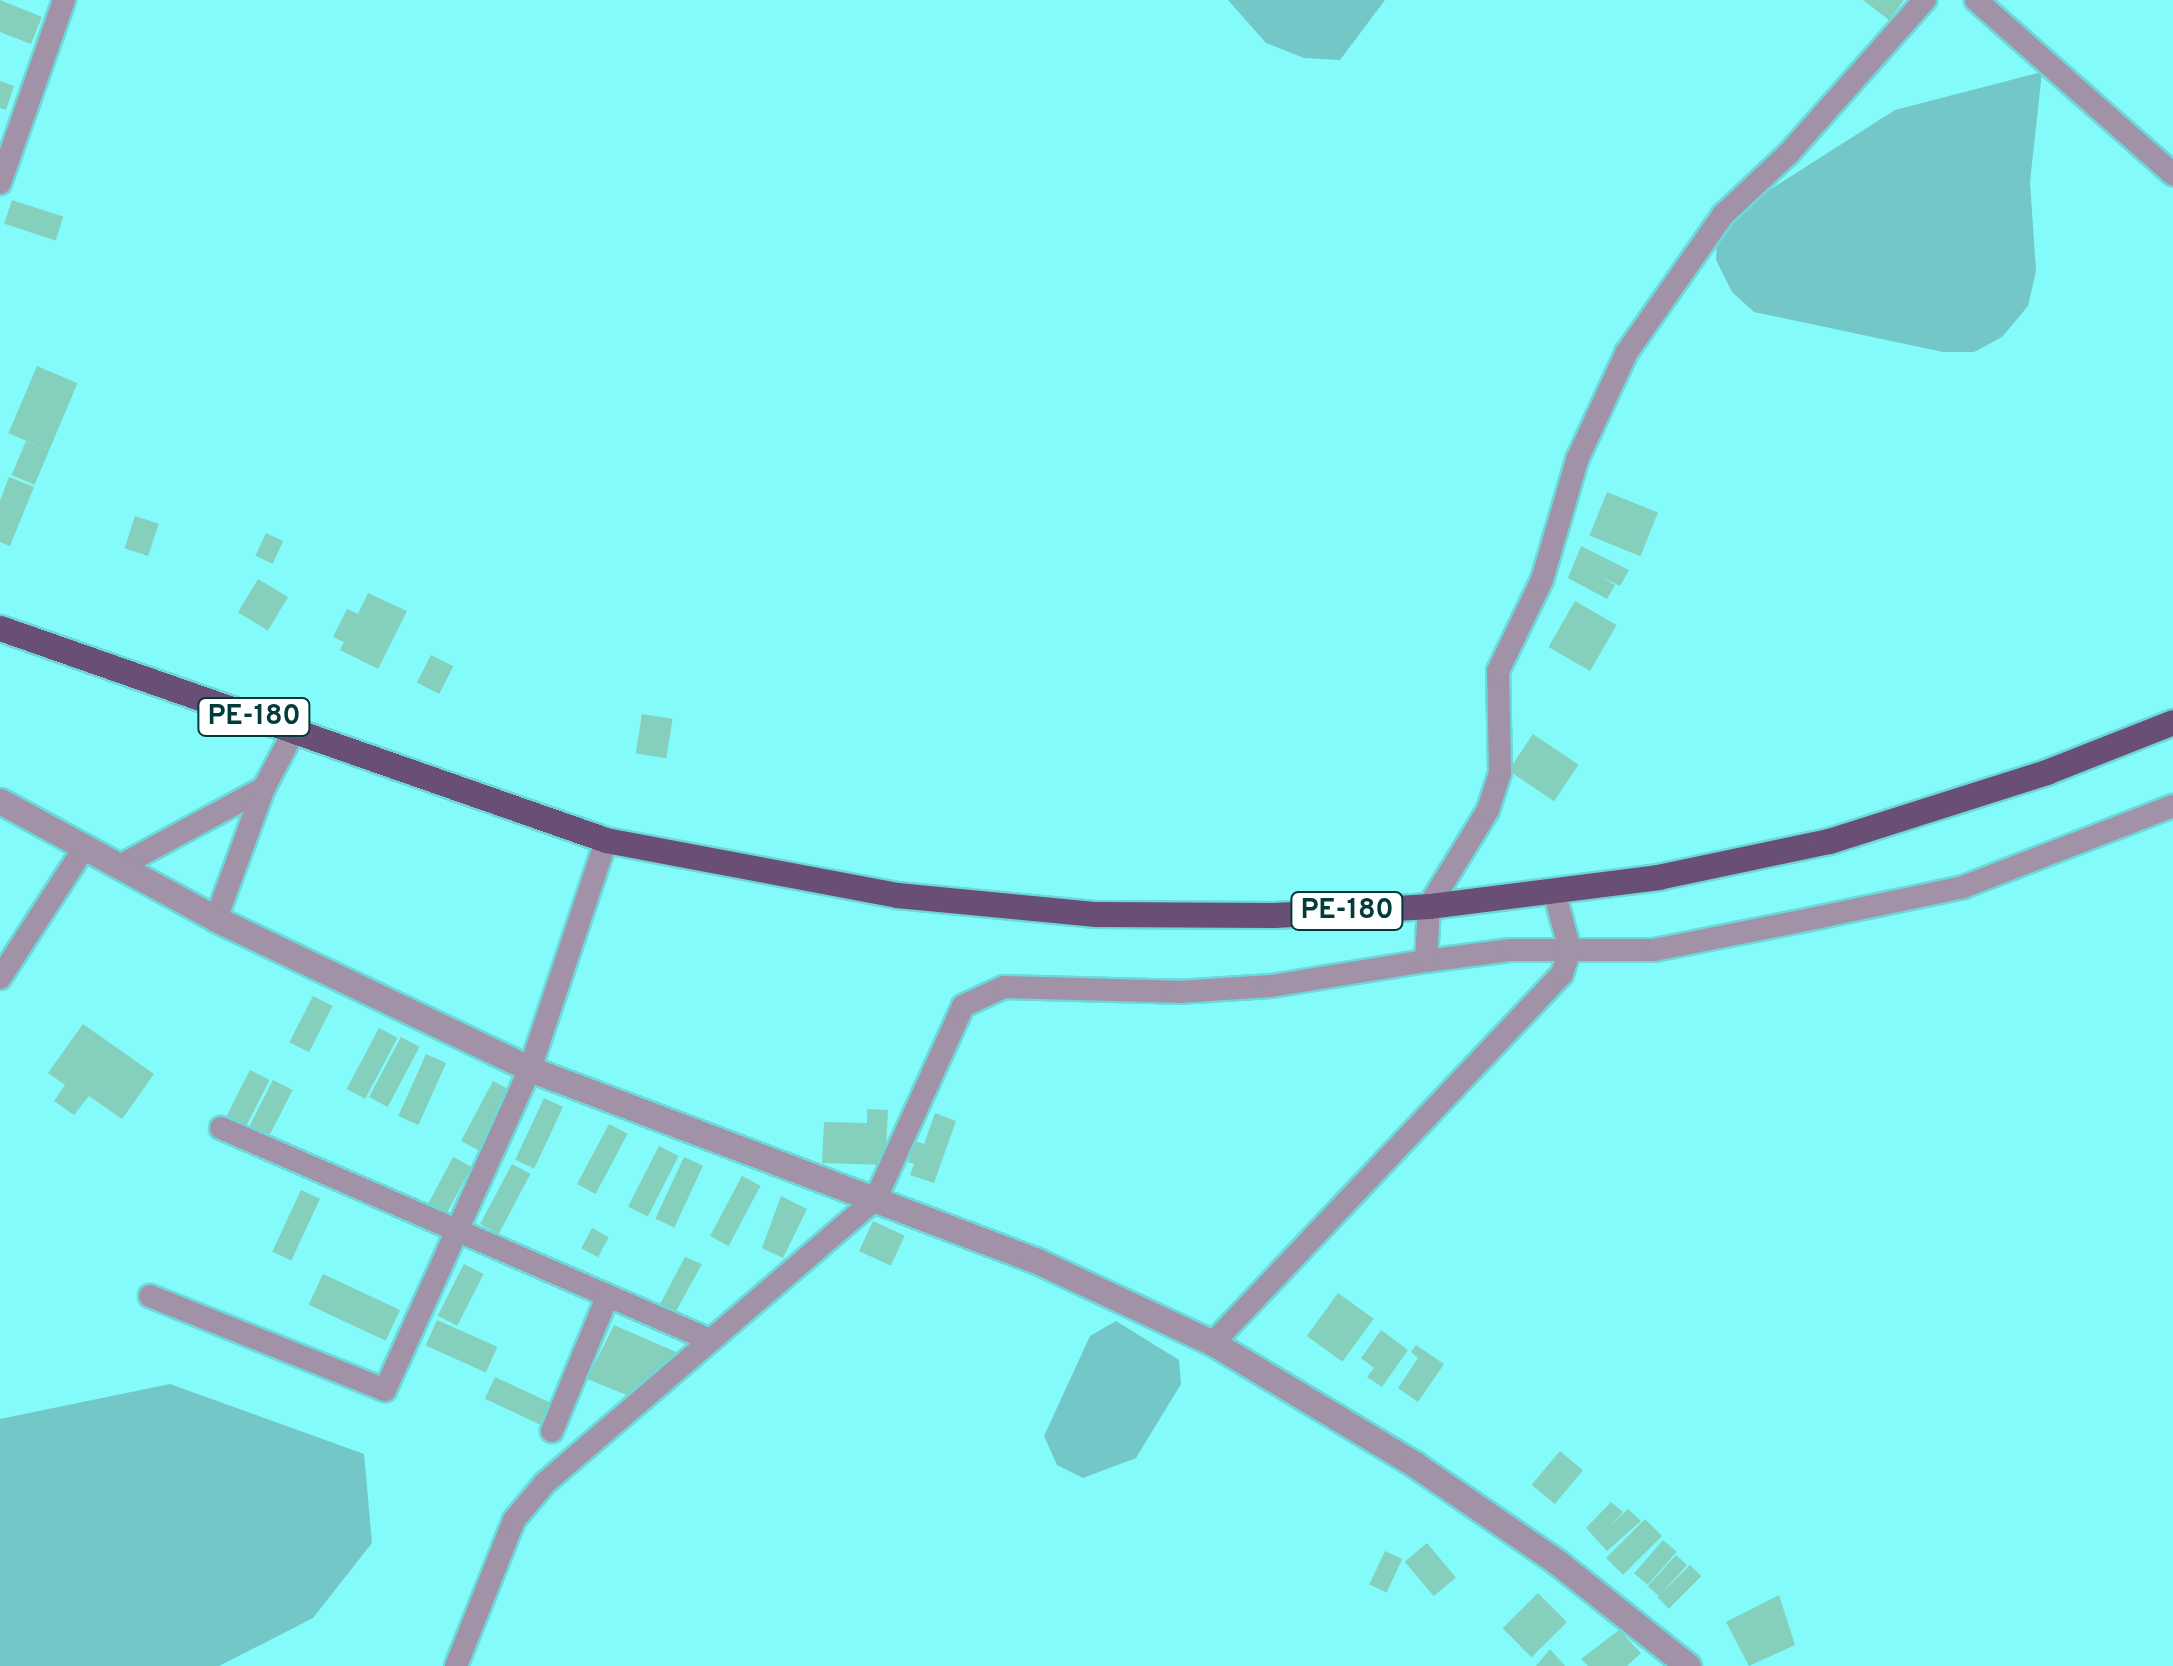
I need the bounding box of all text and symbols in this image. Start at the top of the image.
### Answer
road number: PE-180 [196,694,312,740]
road number: PE-180 [1290,888,1404,934]

